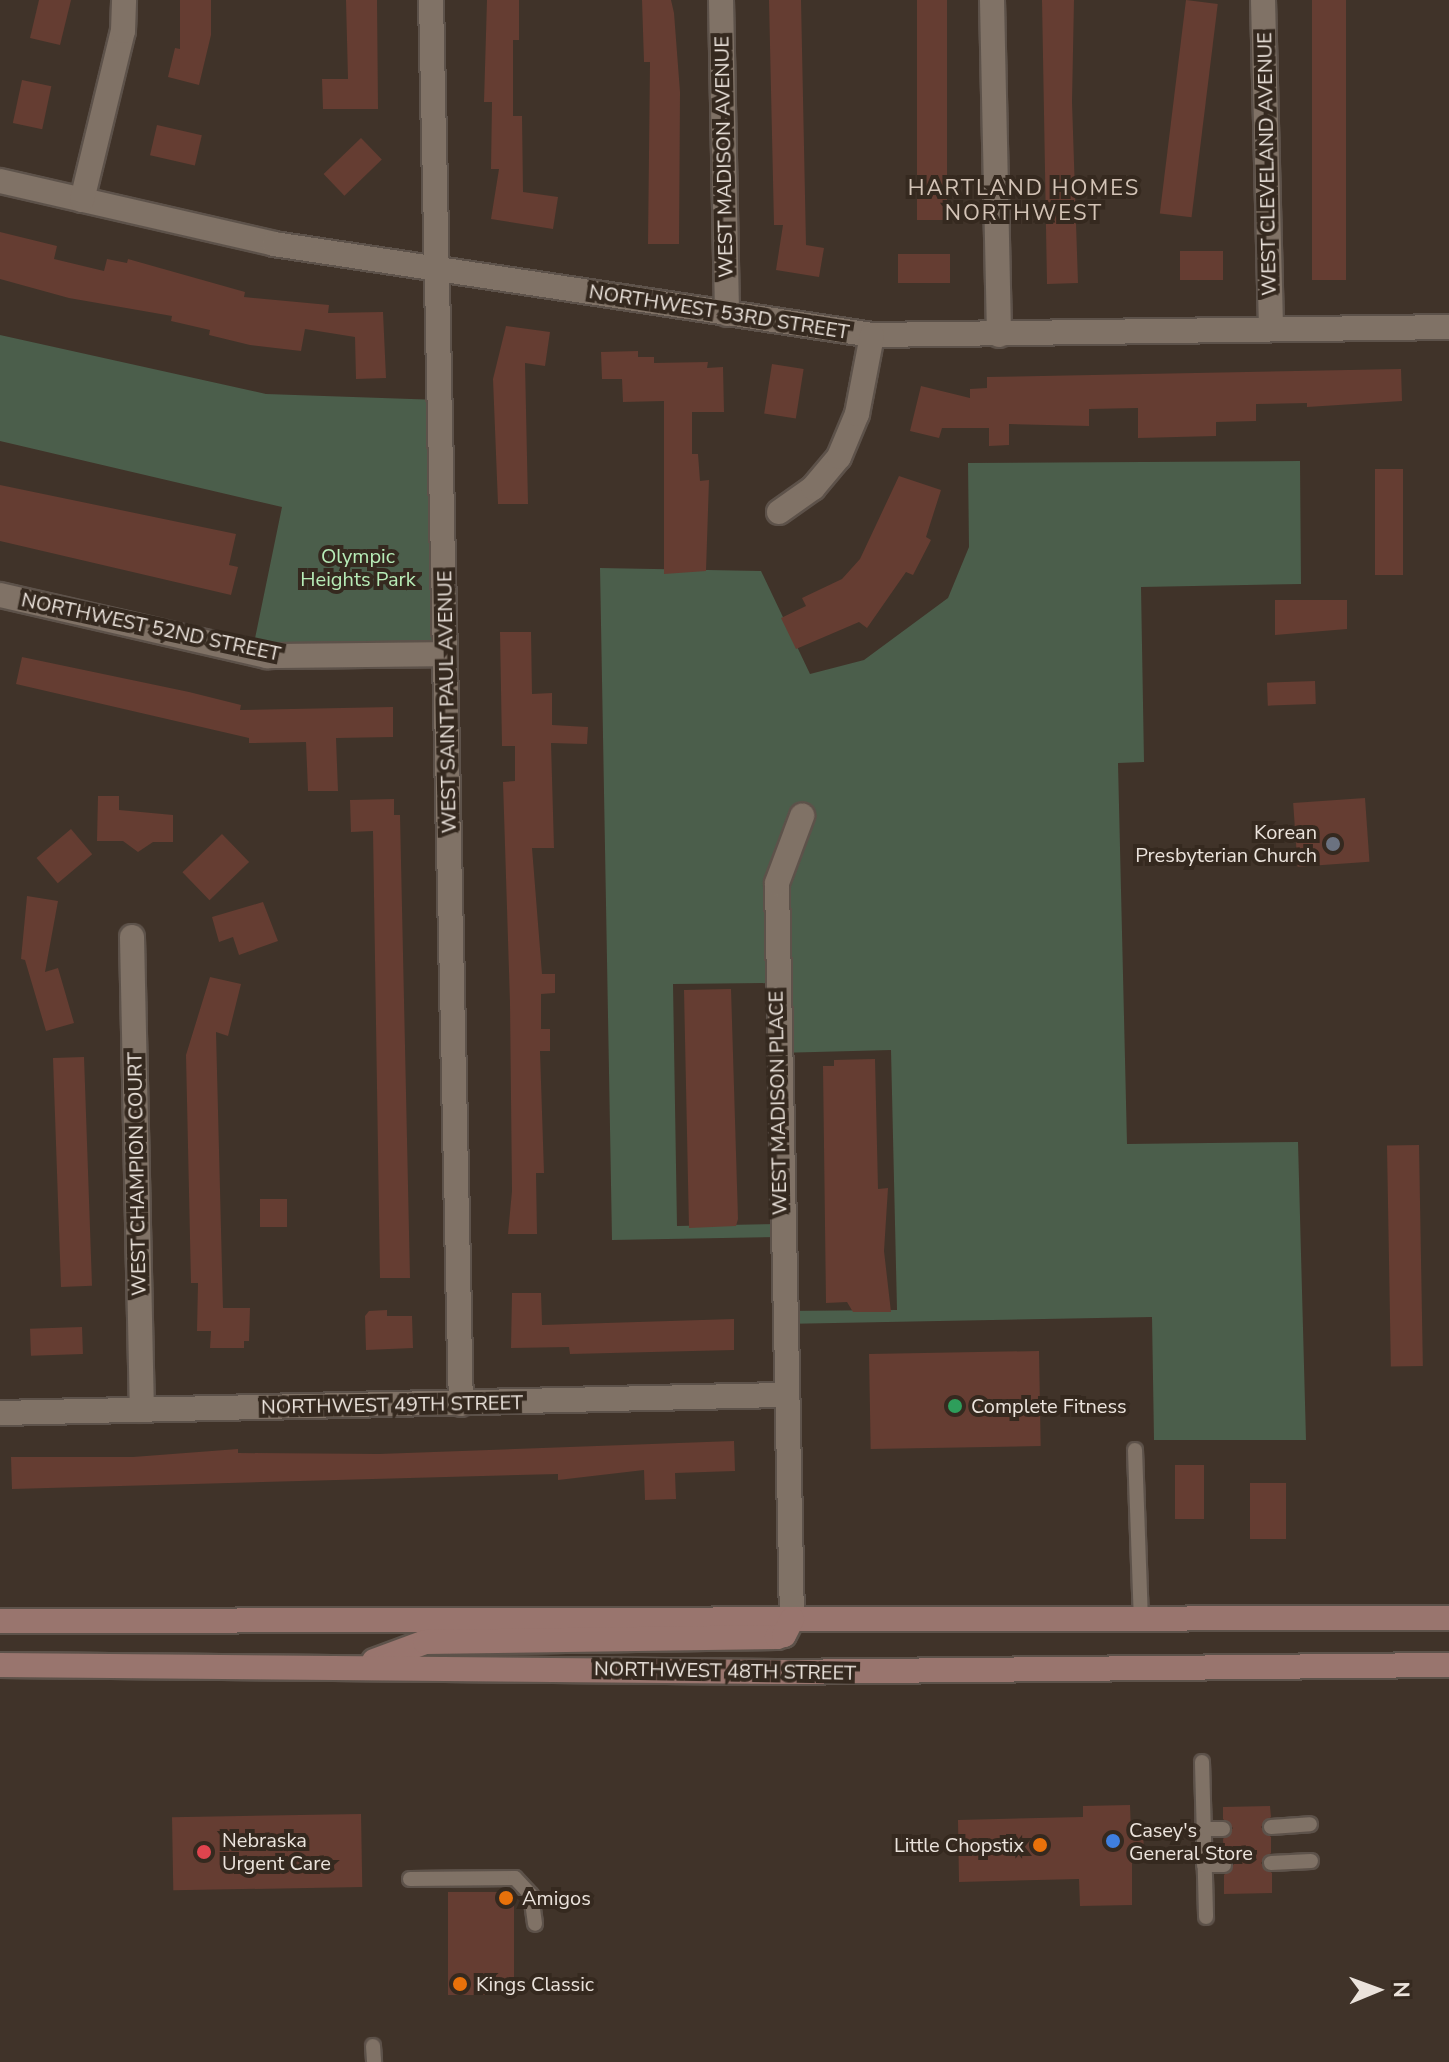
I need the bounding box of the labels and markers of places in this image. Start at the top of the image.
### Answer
place label: Korean Presbyterian Church [1135,820,1317,867]
marker: Korean Presbyterian Church [1324,835,1342,853]
place label: Complete Fitness [971,1394,1127,1418]
marker: Complete Fitness [946,1397,964,1415]
place label: Casey's General Store [1129,1818,1253,1865]
place label: Nebraska Urgent Care [222,1828,331,1875]
marker: Casey's General Store [1104,1832,1122,1850]
place label: Little Chopstix [894,1833,1024,1857]
marker: Little Chopstix [1031,1836,1049,1854]
marker: Nebraska Urgent Care [193,1841,215,1863]
place label: Amigos [522,1886,591,1910]
marker: Amigos [497,1889,515,1907]
place label: Kings Classic [476,1972,594,1996]
marker: Kings Classic [451,1975,469,1993]

